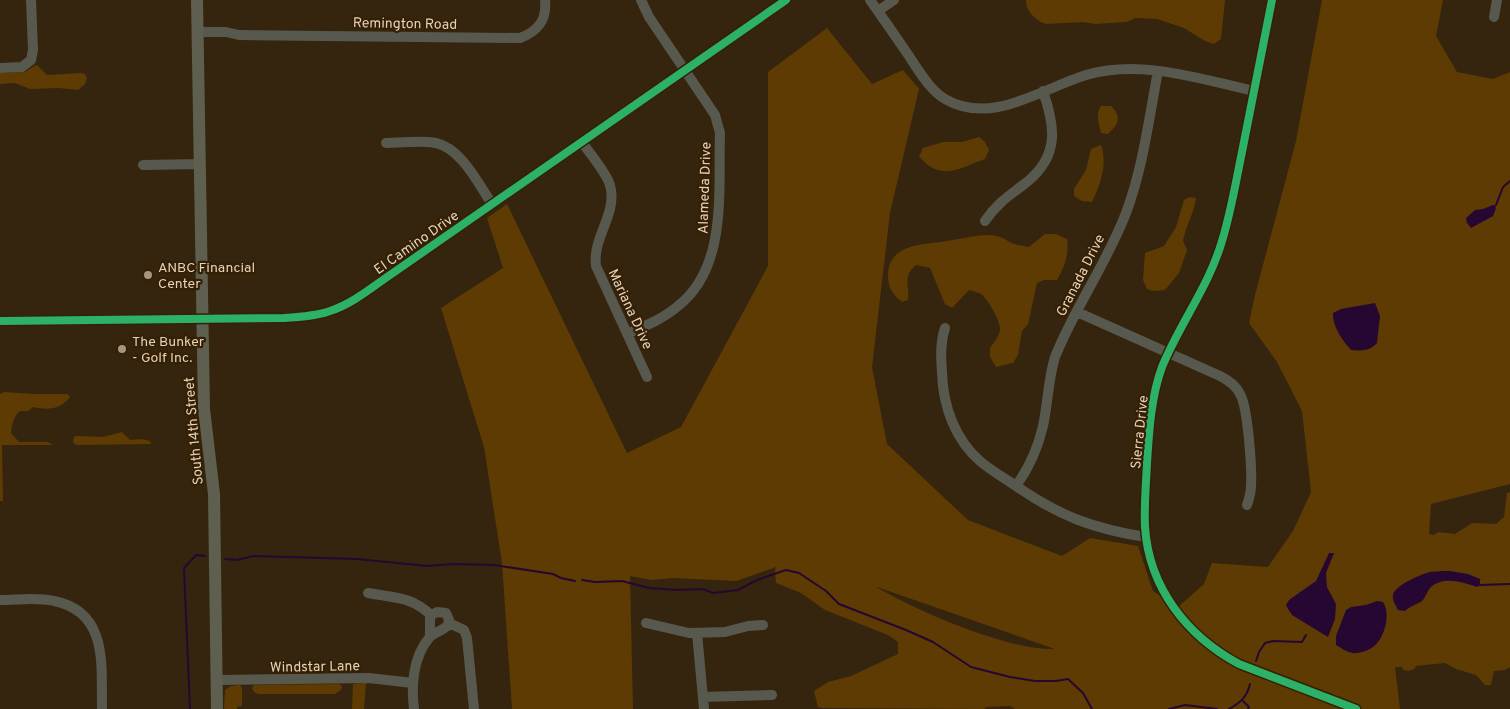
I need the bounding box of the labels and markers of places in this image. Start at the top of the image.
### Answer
place label: ANBC Financial Center [158,260,255,293]
marker: ANBC Financial Center [142,269,154,281]
place label: The Bunker - Golf Inc. [132,334,205,367]
marker: The Bunker - Golf Inc. [116,343,128,355]

